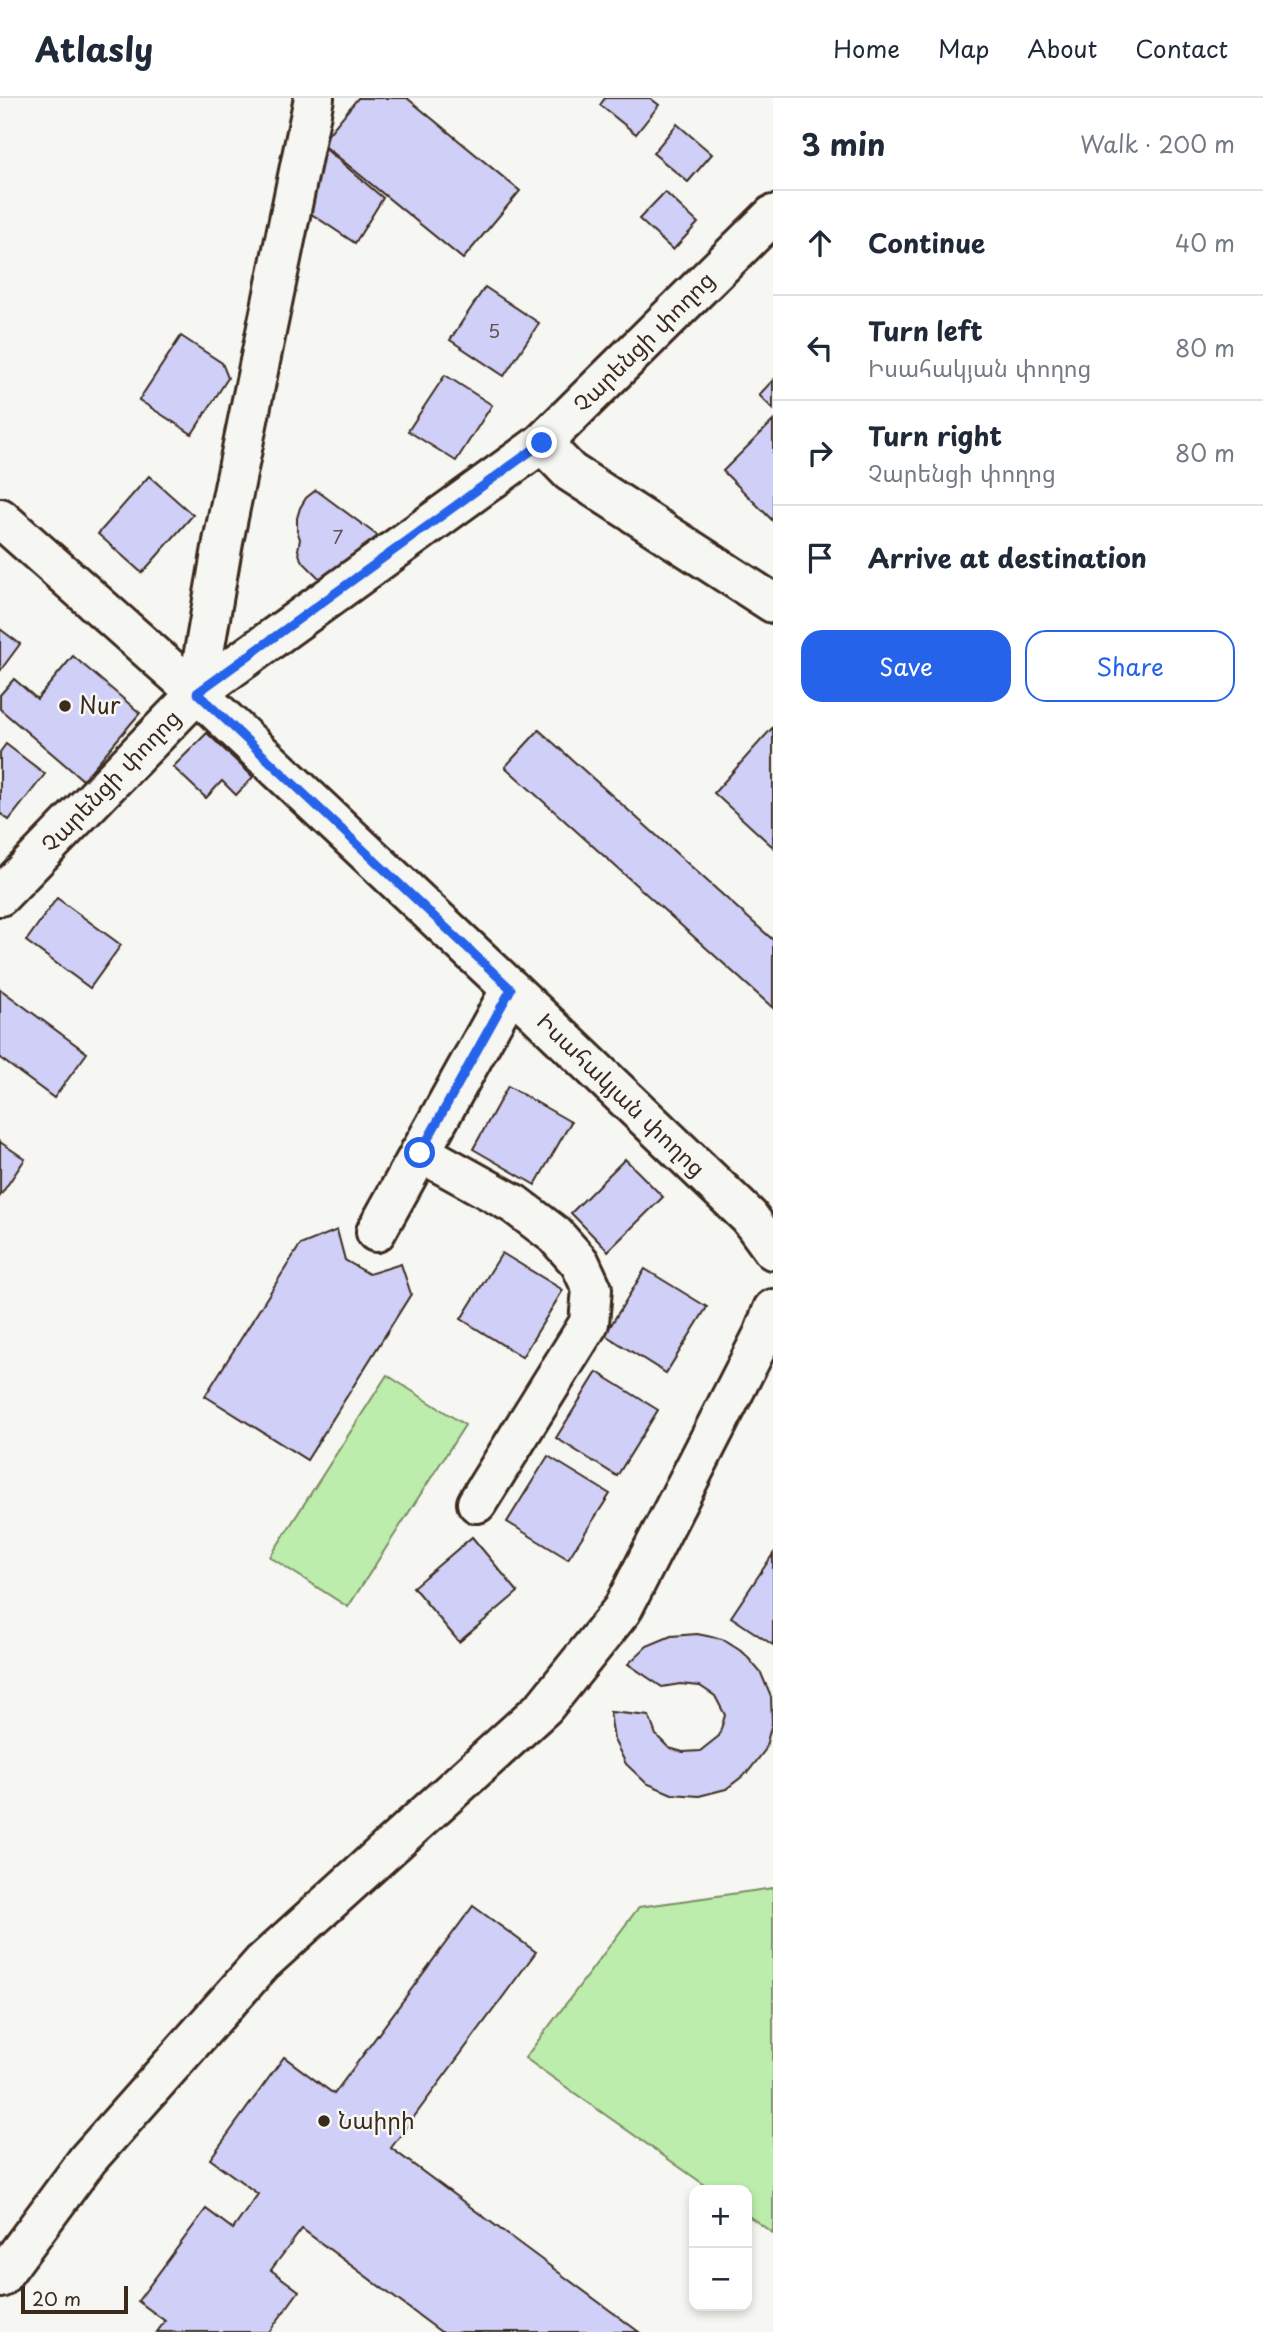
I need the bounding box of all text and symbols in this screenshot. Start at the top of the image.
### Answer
text: Atlasly [35,23,153,73]
text: Home [833,30,900,66]
text: Map [938,30,989,66]
text: About [1027,30,1097,66]
text: Contact [1135,30,1228,66]
text: 3 min [801,121,886,166]
text: Walk · 200 m [1080,126,1235,161]
text: Continue [868,223,985,262]
icon: ahead [801,224,839,262]
text: 40 m [1175,225,1235,260]
street label: Չարենցի փողոց [564,262,722,420]
text: Turn left [868,311,983,350]
house number: 5 [488,316,500,344]
icon: left [801,329,839,367]
text: 80 m [1175,330,1235,365]
text: Իսահակյան փողոց [868,350,1091,385]
text: Turn right [868,416,1002,455]
route end [526,427,557,458]
icon: right [801,434,839,472]
text: 80 m [1175,435,1235,470]
text: Չարենցի փողոց [868,455,1056,490]
house number: 7 [333,522,344,550]
text: Arrive at destination [868,538,1147,577]
icon: arrive [801,539,839,577]
button: Save [801,630,1011,702]
button: Share [1025,630,1235,702]
place label: Nur [79,687,121,722]
marker: Nur [57,698,73,714]
street label: Չարենցի փողոց [32,700,188,860]
street label: Իսահակյան փողոց [530,1004,714,1184]
route start [404,1137,435,1168]
place label: Նաիրի [338,2102,415,2137]
marker: Նաիրի [316,2113,332,2129]
map controls [689,2185,752,2311]
button: + [689,2185,752,2248]
button: − [689,2248,752,2311]
scale bar [21,2283,128,2315]
text: 20 m [32,2284,81,2312]

